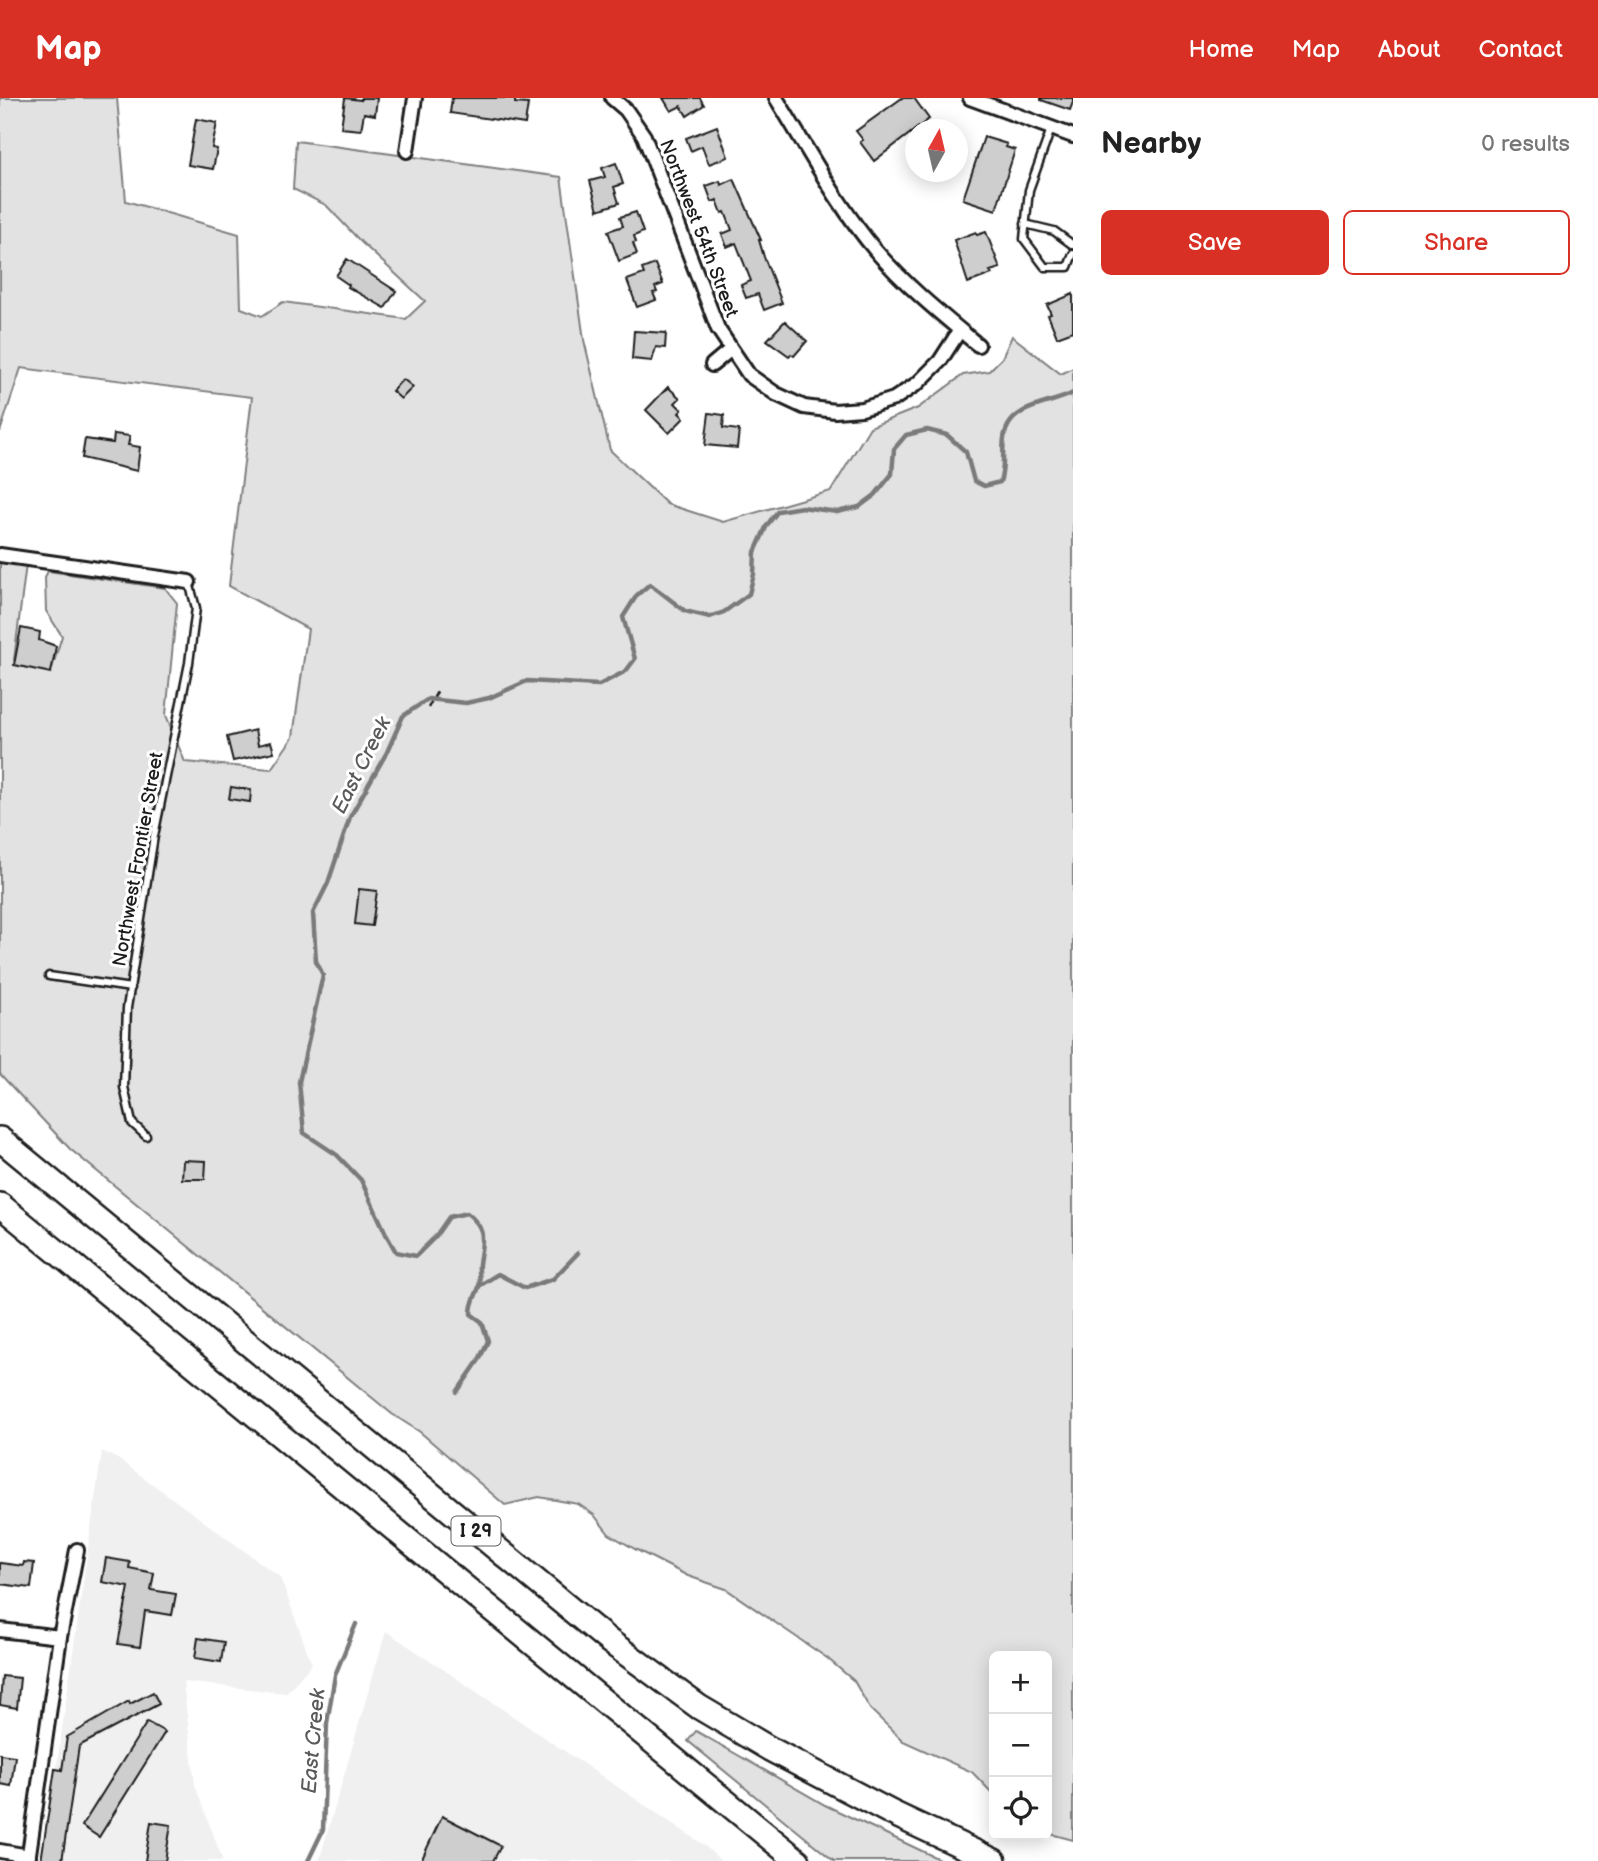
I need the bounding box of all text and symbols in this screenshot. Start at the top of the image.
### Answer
text: Map [35,29,101,69]
text: Home [1189,35,1254,64]
text: Map [1292,35,1340,64]
text: About [1378,35,1440,64]
text: Contact [1478,35,1563,64]
north arrow [905,119,968,182]
text: Nearby [1101,126,1201,162]
text: 0 results [1481,130,1570,158]
street label: Northwest 54th Street [654,136,743,321]
button: Save [1101,210,1329,275]
button: Share [1343,210,1570,275]
water label: East Creek [326,712,397,818]
street label: Northwest Frontier Street [108,750,169,968]
road number: I 29 [452,1516,500,1546]
map controls [989,1651,1052,1840]
button: + [989,1651,1052,1714]
water label: East Creek [296,1687,331,1794]
button: − [989,1714,1052,1777]
button: locate [989,1777,1052,1840]

